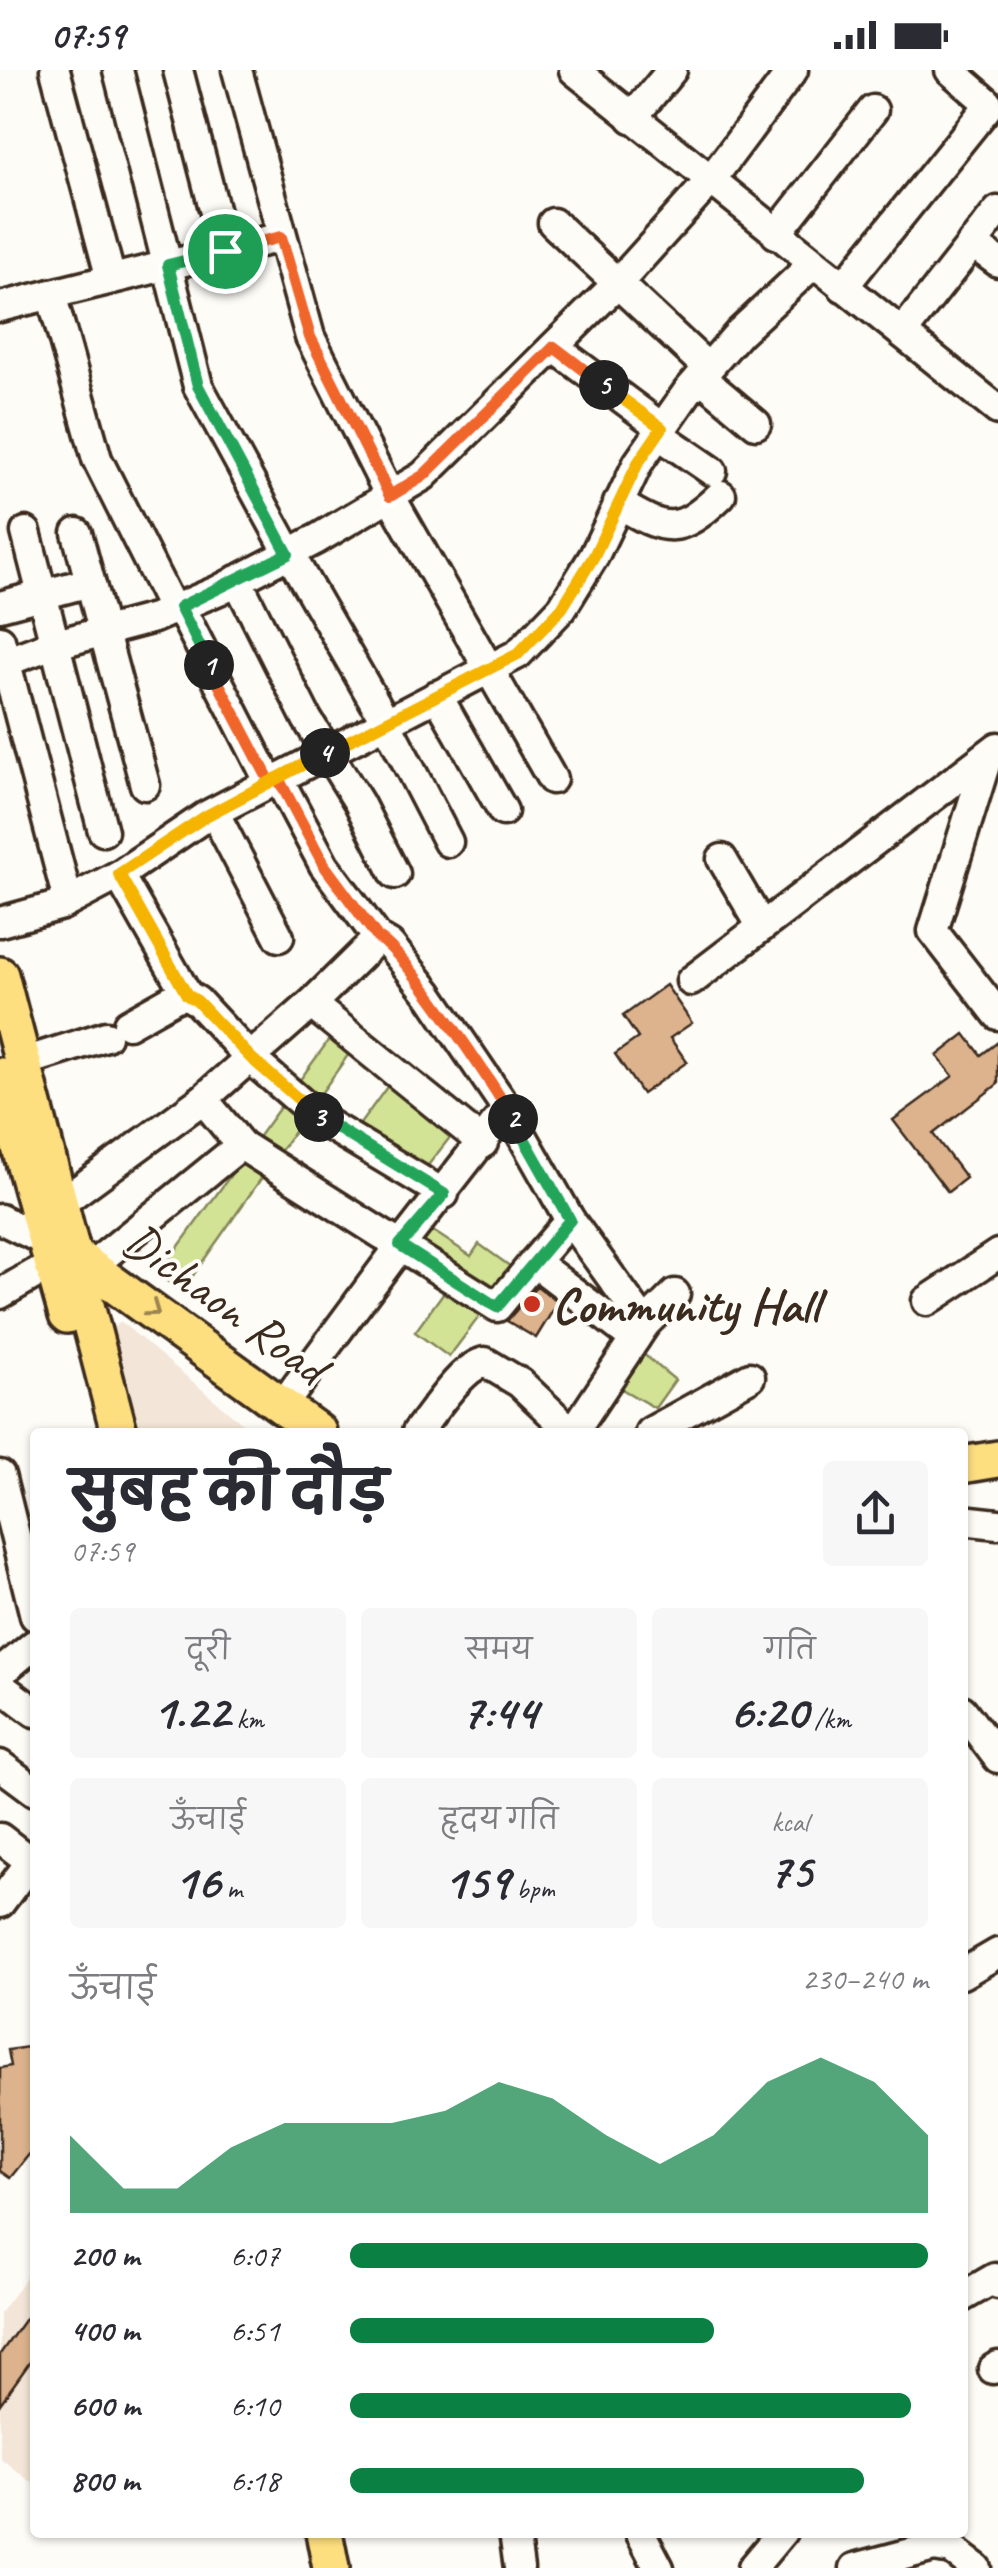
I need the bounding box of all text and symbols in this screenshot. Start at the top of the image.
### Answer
text: 07:59 [50,12,125,59]
pin [183,209,268,294]
icon: arrive [198,224,253,279]
pin: 5 [579,360,629,410]
text: 5 [598,367,610,402]
pin: 1 [184,640,234,690]
text: 1 [203,647,215,682]
pin: 4 [300,728,350,778]
text: 4 [319,735,331,770]
pin: 3 [294,1092,344,1142]
pin: 2 [488,1094,538,1144]
text: 3 [313,1099,325,1134]
text: 2 [507,1101,519,1136]
street label: Dichaon Road [111,1209,345,1402]
place label: Community Hall [552,1274,828,1337]
marker: Community Hall [521,1293,543,1315]
one-way arrow [142,1299,160,1316]
text: सुबह की दौड़ [70,1457,388,1527]
button: share [823,1461,928,1566]
text: 07:59 [70,1530,134,1571]
text: दूरी [186,1632,230,1667]
text: समय [466,1632,532,1667]
text: गति [765,1632,815,1667]
text: 1.22 [152,1680,230,1743]
text: 7:44 [460,1680,538,1743]
text: 6:20 [729,1680,808,1743]
text: km [230,1701,264,1736]
text: /km [808,1701,851,1736]
text: ऊँचाई [170,1802,246,1837]
text: हृदय गति [440,1802,558,1837]
text: kcal [771,1804,809,1839]
text: 75 [768,1839,812,1902]
text: 16 [174,1850,220,1913]
text: 159 [443,1850,509,1913]
text: m [220,1871,242,1906]
text: bpm [509,1871,555,1906]
text: 230–240 m [802,1958,928,1999]
text: ऊँचाई [70,1968,156,2009]
text: 200 m [70,2235,139,2276]
text: 6:07 [230,2235,280,2276]
text: 400 m [70,2310,139,2351]
text: 6:51 [230,2310,280,2351]
text: 600 m [70,2385,140,2426]
text: 6:10 [230,2385,280,2426]
text: 800 m [70,2460,139,2501]
text: 6:18 [230,2460,280,2501]

